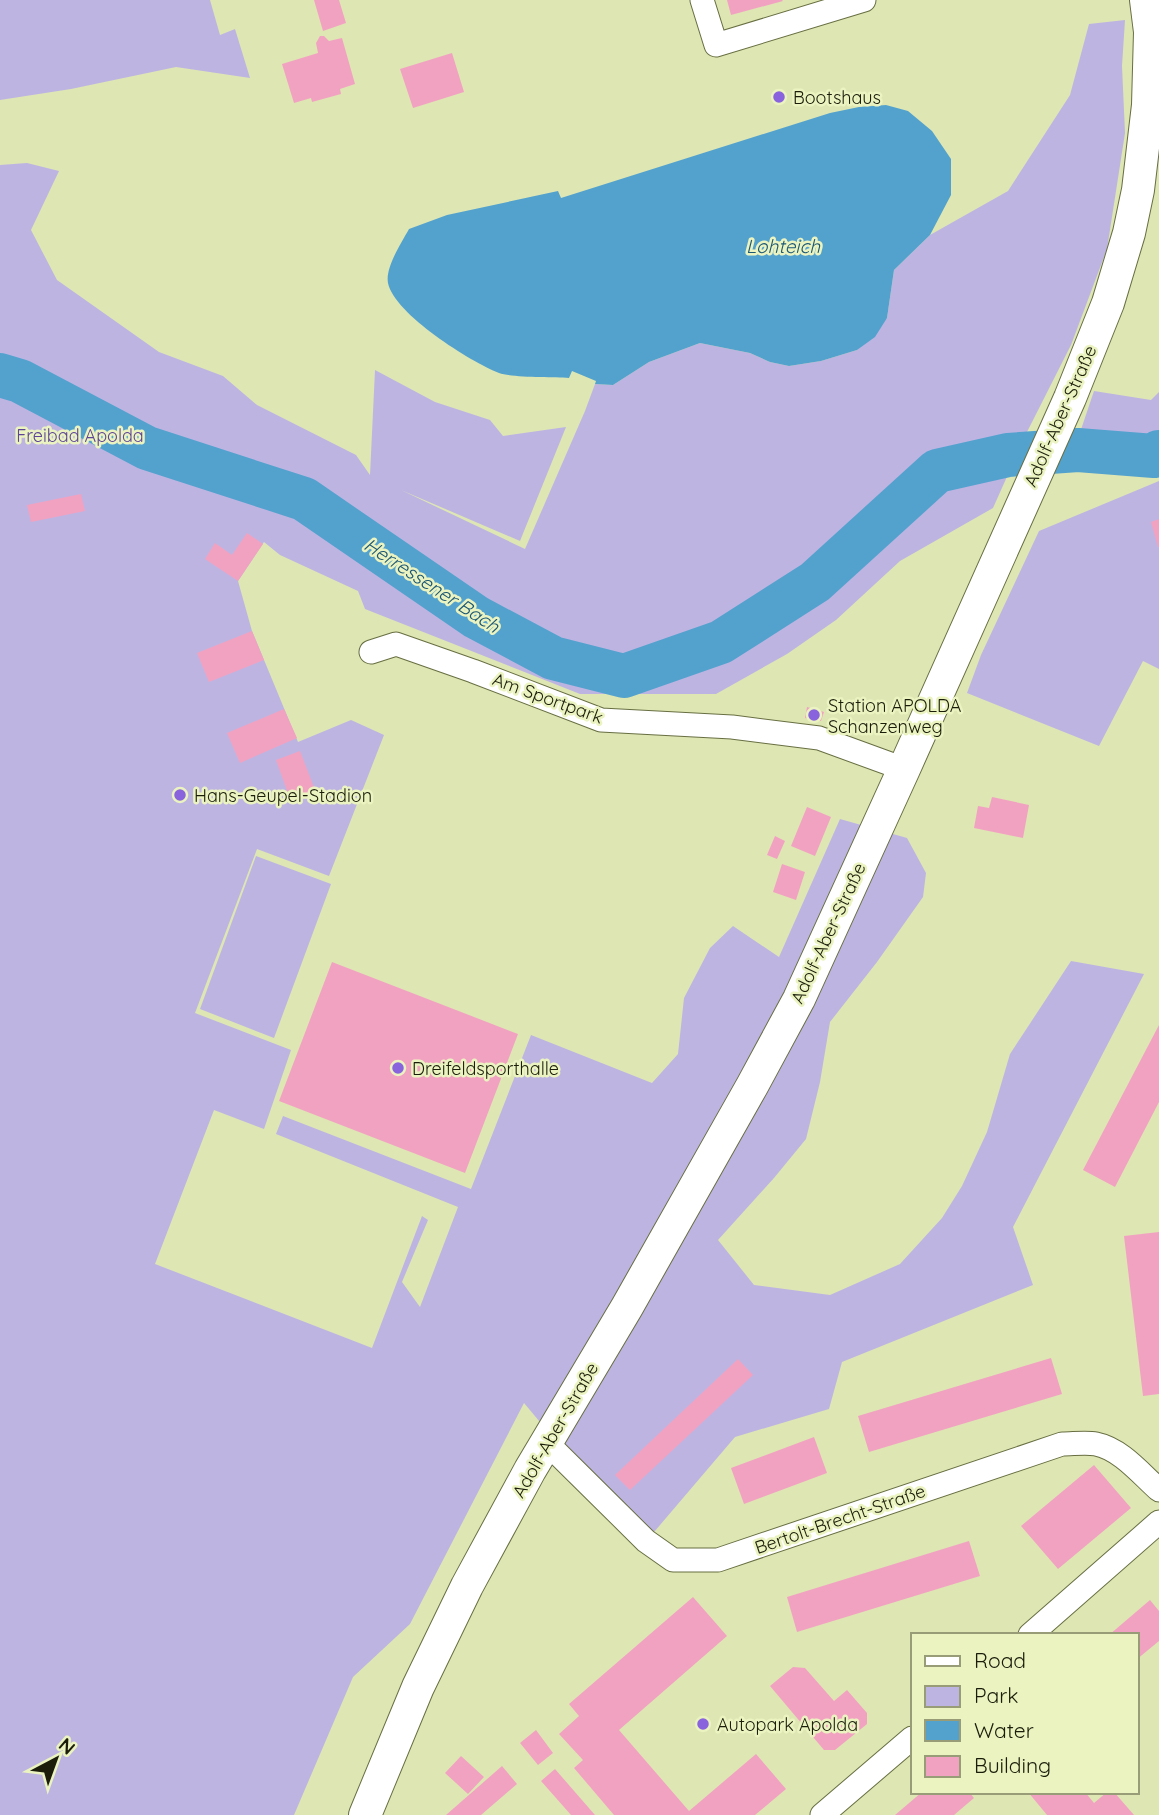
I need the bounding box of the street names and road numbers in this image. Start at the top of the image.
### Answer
street label: Adolf-Aber-Straße [1018,342,1102,490]
street label: Am Sportpark [489,667,607,729]
street label: Adolf-Aber-Straße [785,859,871,1007]
street label: Adolf-Aber-Straße [507,1358,603,1502]
street label: Bertolt-Brecht-Straße [752,1479,928,1559]

